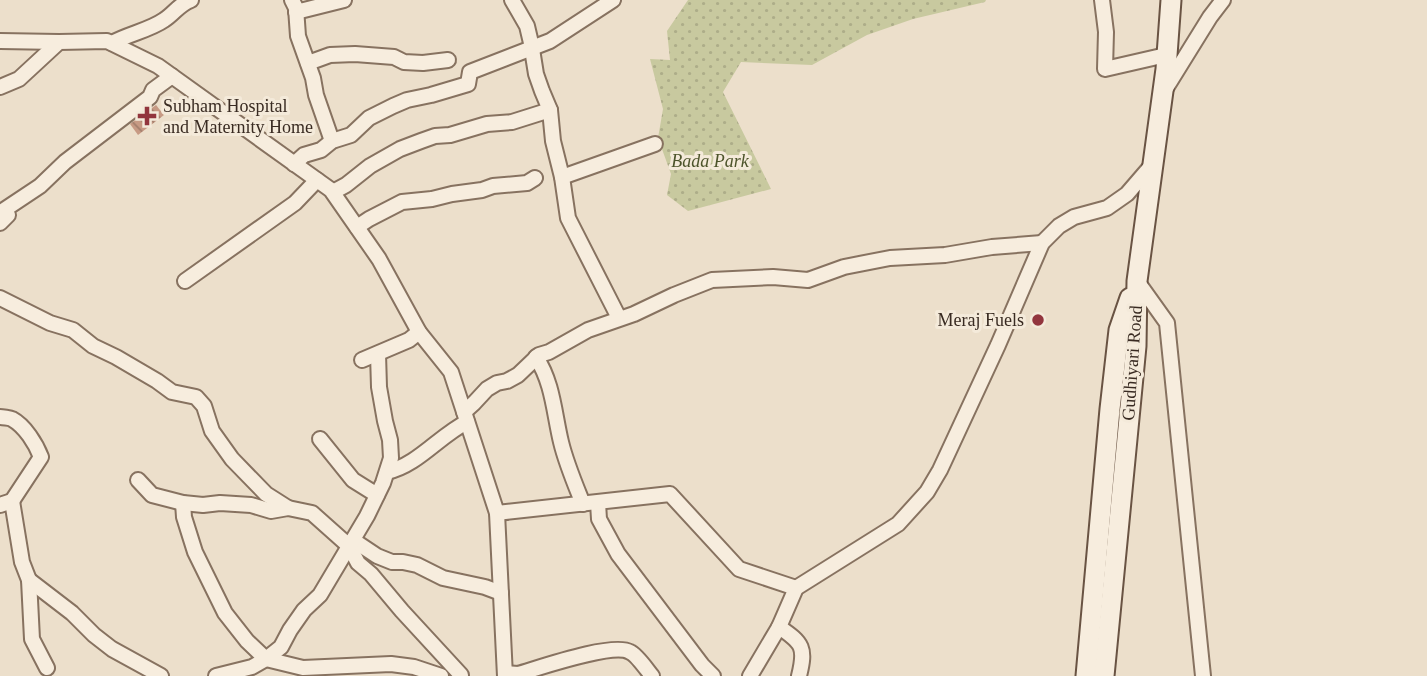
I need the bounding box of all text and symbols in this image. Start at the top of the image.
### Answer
place label: Subham Hospital and Maternity Home [163,96,313,137]
marker: Subham Hospital and Maternity Home [137,106,157,126]
park label: Bada Park [671,151,750,171]
street label: Gudhiyari Road [1118,305,1146,421]
place label: Meraj Fuels [938,310,1024,330]
marker: Meraj Fuels [1030,312,1046,328]

